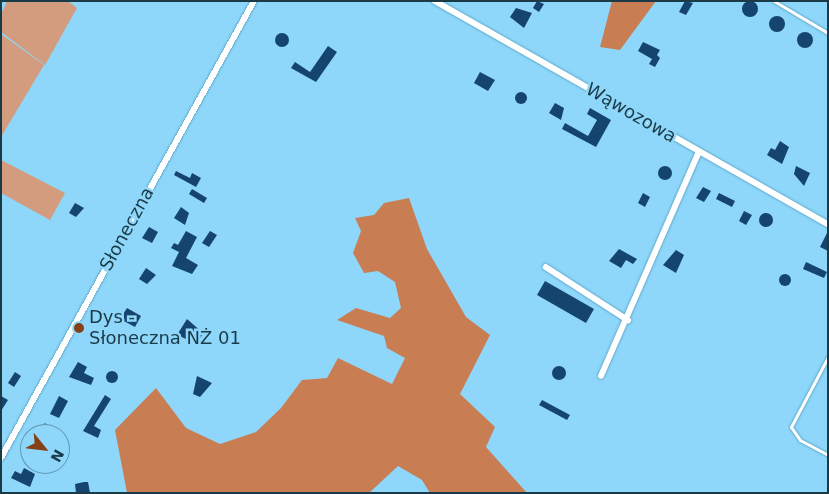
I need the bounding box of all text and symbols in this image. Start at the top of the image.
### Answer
street label: Wąwozowa [582,78,680,148]
street label: Słoneczna [95,184,159,274]
place label: Dys - Słoneczna NŻ 01 [89,307,241,350]
marker: Dys - Słoneczna NŻ 01 [73,322,85,334]
north arrow [20,424,70,474]
text: N [47,447,67,465]

